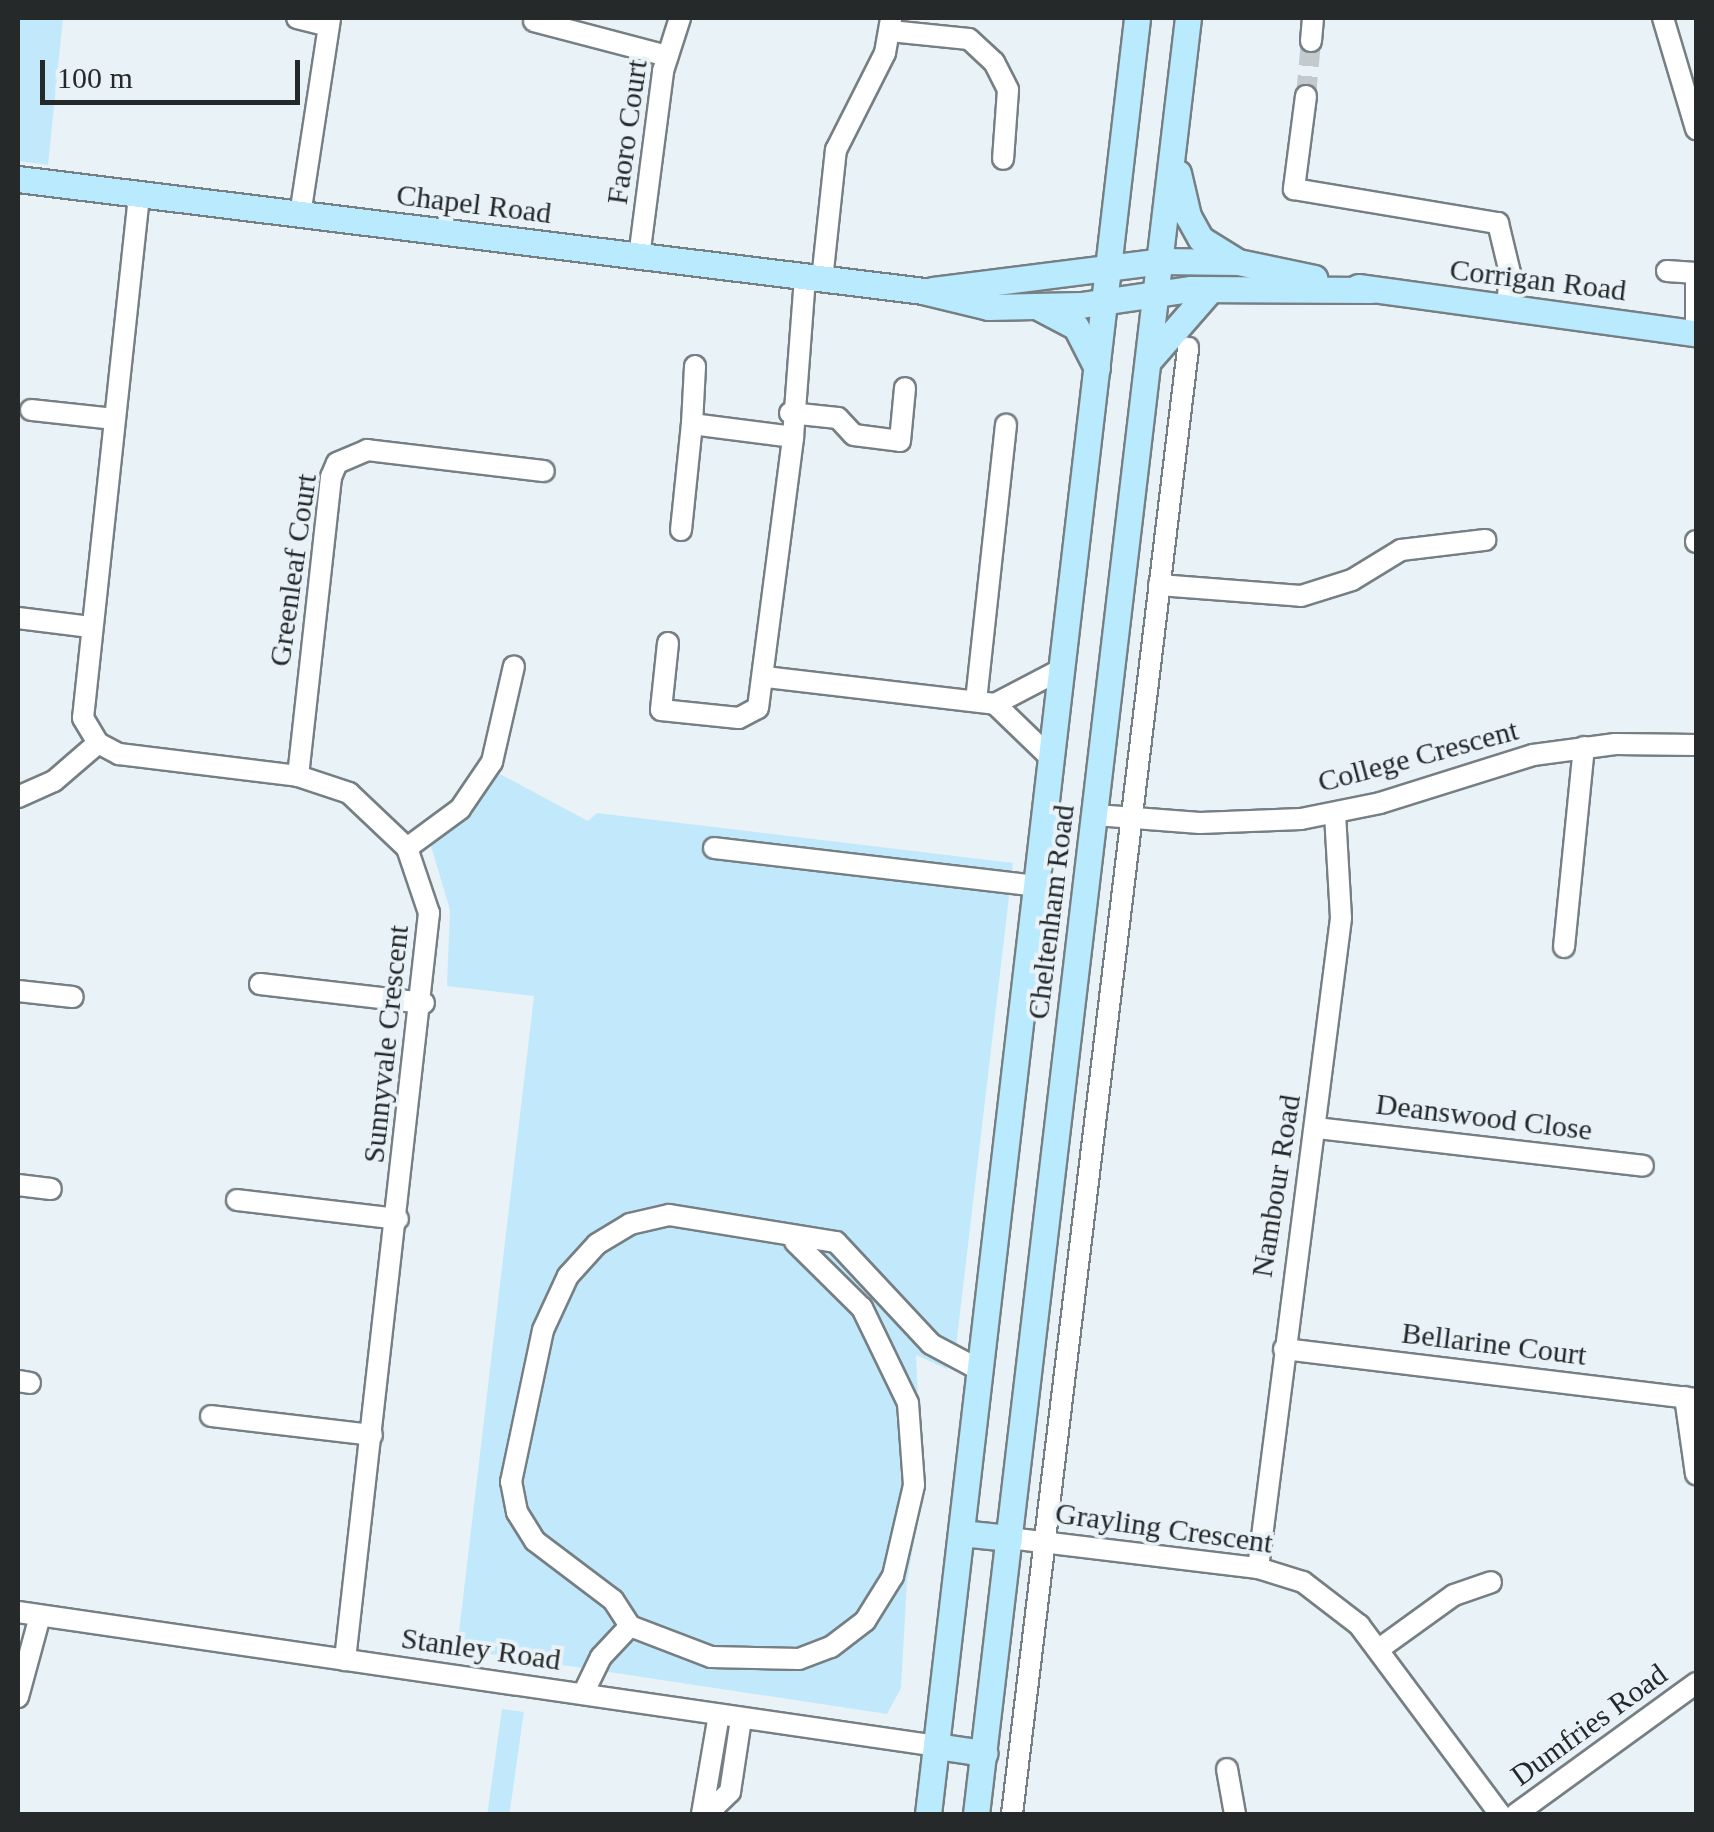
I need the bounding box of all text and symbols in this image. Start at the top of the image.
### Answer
scale bar [45,40,305,102]
street label: Faoro Court [599,57,655,207]
text: 100 m [57,61,133,94]
street label: Chapel Road [394,177,554,231]
street label: Corrigan Road [1448,251,1628,309]
street label: Greenleaf Court [262,471,324,669]
street label: College Crescent [1314,712,1522,800]
street label: Cheltenham Road [1020,803,1082,1021]
street label: Sunnyvale Crescent [356,923,416,1165]
street label: Deanswood Close [1374,1086,1594,1148]
street label: Nambour Road [1244,1092,1308,1280]
street label: Bellarine Court [1400,1315,1588,1373]
street label: Grayling Crescent [1053,1495,1275,1561]
street label: Stanley Road [399,1620,563,1678]
street label: Dumfries Road [1504,1656,1674,1794]

